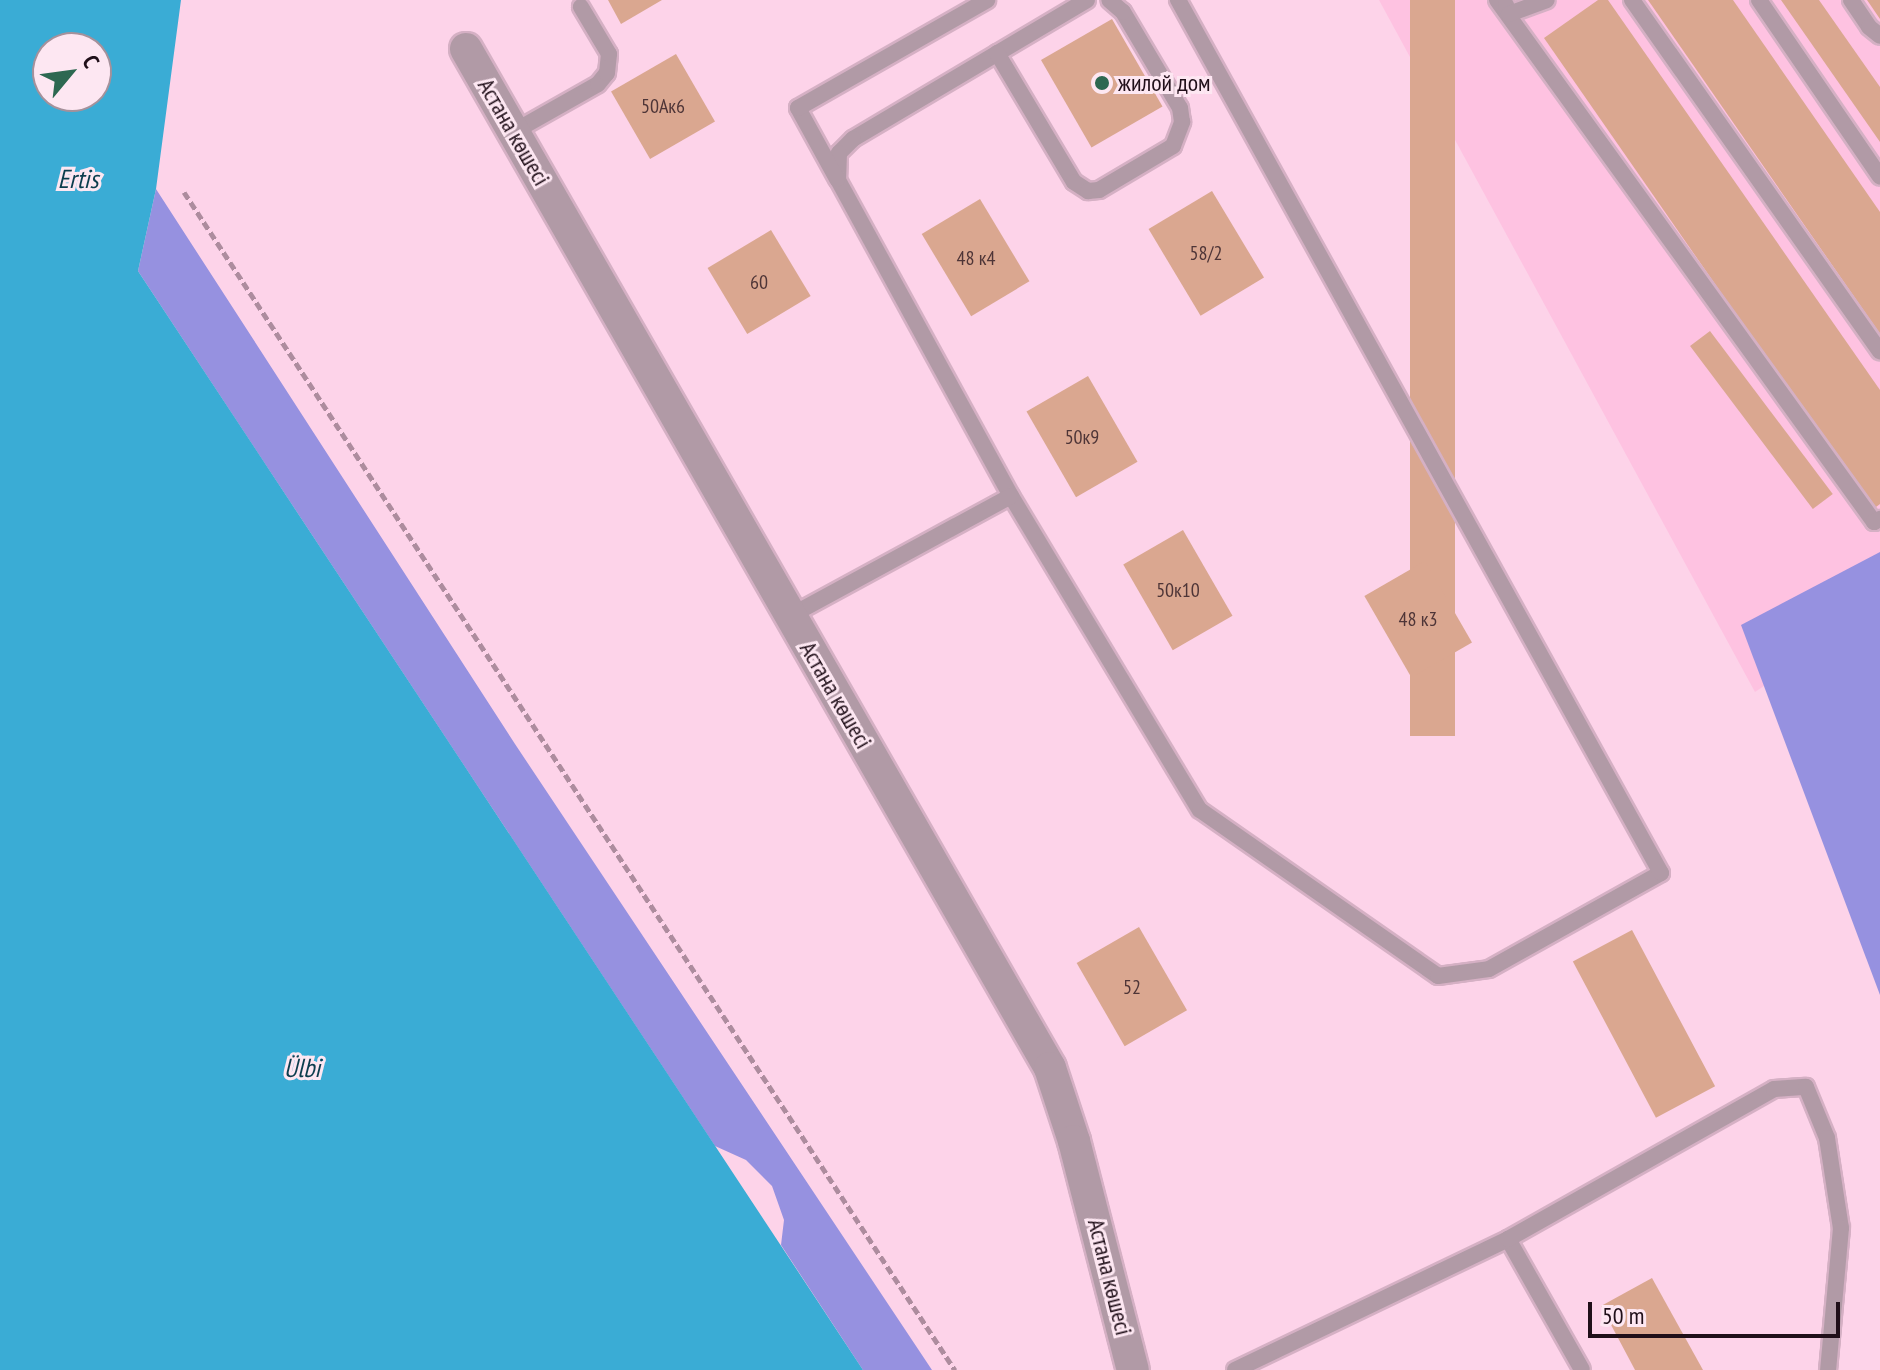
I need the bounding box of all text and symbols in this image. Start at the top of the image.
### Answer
north arrow [32,32,112,112]
text: С [77,50,106,73]
place label: жилой дом [1118,69,1211,97]
street label: Астана көшесі [472,73,556,191]
marker: жилой дом [1093,74,1111,92]
house number: 50Ак6 [641,94,685,118]
water label: Ertis [58,163,98,195]
house number: 58/2 [1190,241,1222,265]
house number: 48 к4 [957,246,995,270]
house number: 60 [750,270,768,294]
house number: 50к9 [1065,425,1099,449]
house number: 50к10 [1156,578,1200,602]
house number: 48 к3 [1399,607,1437,631]
street label: Астана көшесі [794,636,878,754]
house number: 52 [1123,975,1141,999]
water label: Ülbi [284,1052,320,1084]
street label: Астана көшесі [1082,1216,1138,1338]
scale bar [1592,1286,1844,1336]
text: 50 m [1602,1300,1644,1331]

